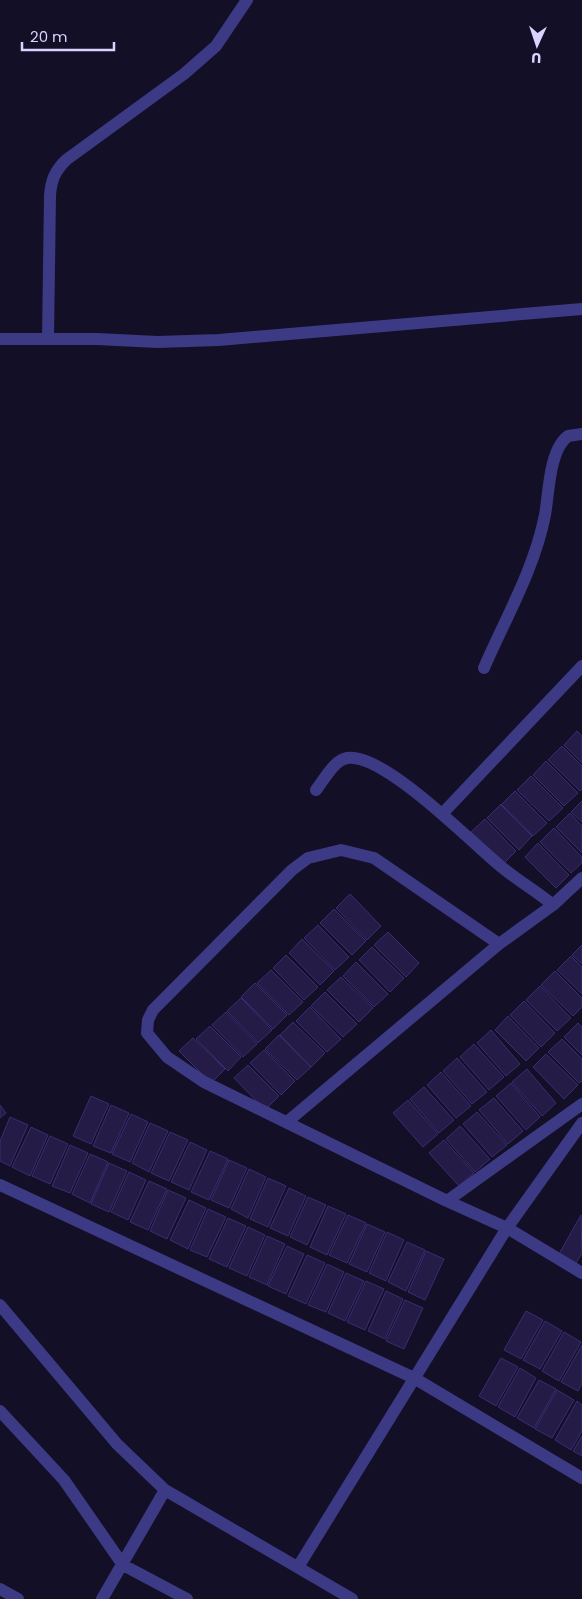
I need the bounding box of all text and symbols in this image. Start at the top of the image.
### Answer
scale bar [22,20,115,52]
north arrow [512,20,562,70]
text: 20 m [30,26,68,47]
text: U [531,48,542,68]

